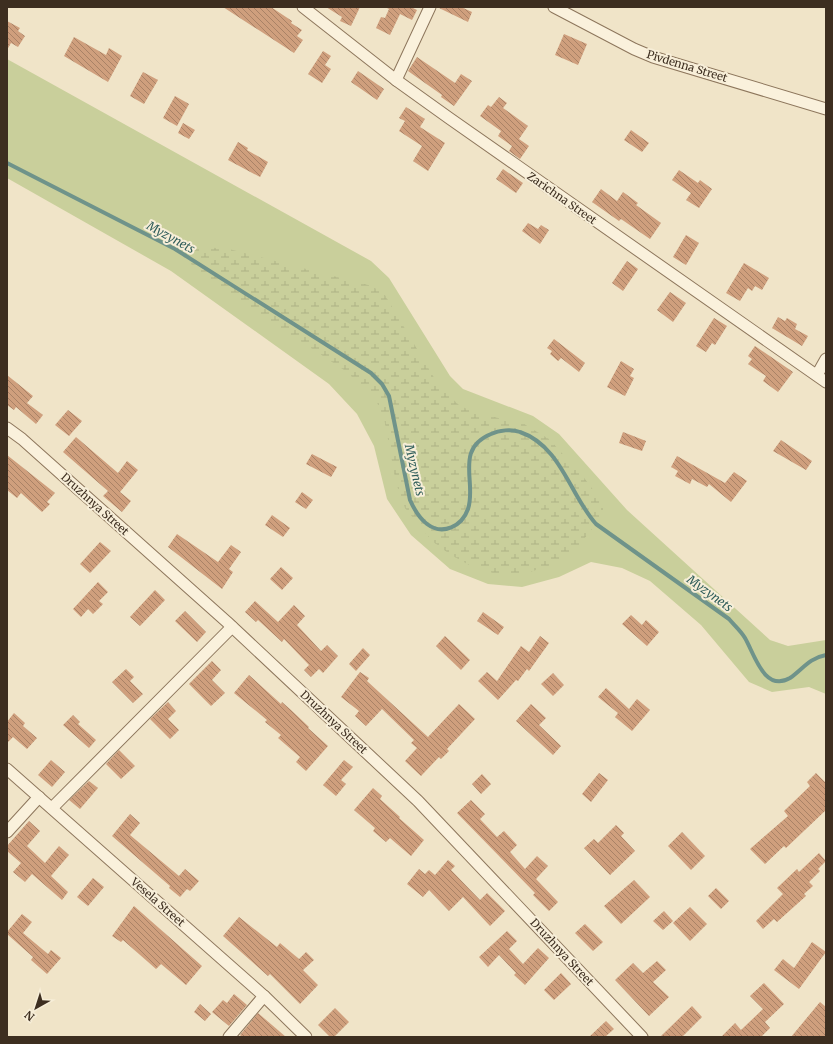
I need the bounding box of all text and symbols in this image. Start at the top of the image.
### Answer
street label: Pivdenna Street [645,47,730,85]
street label: Zarichna Street [525,169,600,228]
water label: Myzynets [143,217,198,256]
water label: Myzynets [402,442,428,497]
street label: Druzhnya Street [58,470,132,539]
water label: Myzynets [683,571,736,615]
street label: Druzhnya Street [298,687,371,757]
street label: Vesela Street [127,874,188,930]
street label: Druzhnya Street [527,916,597,989]
north arrow [16,988,56,1028]
text: N [22,1007,37,1024]

